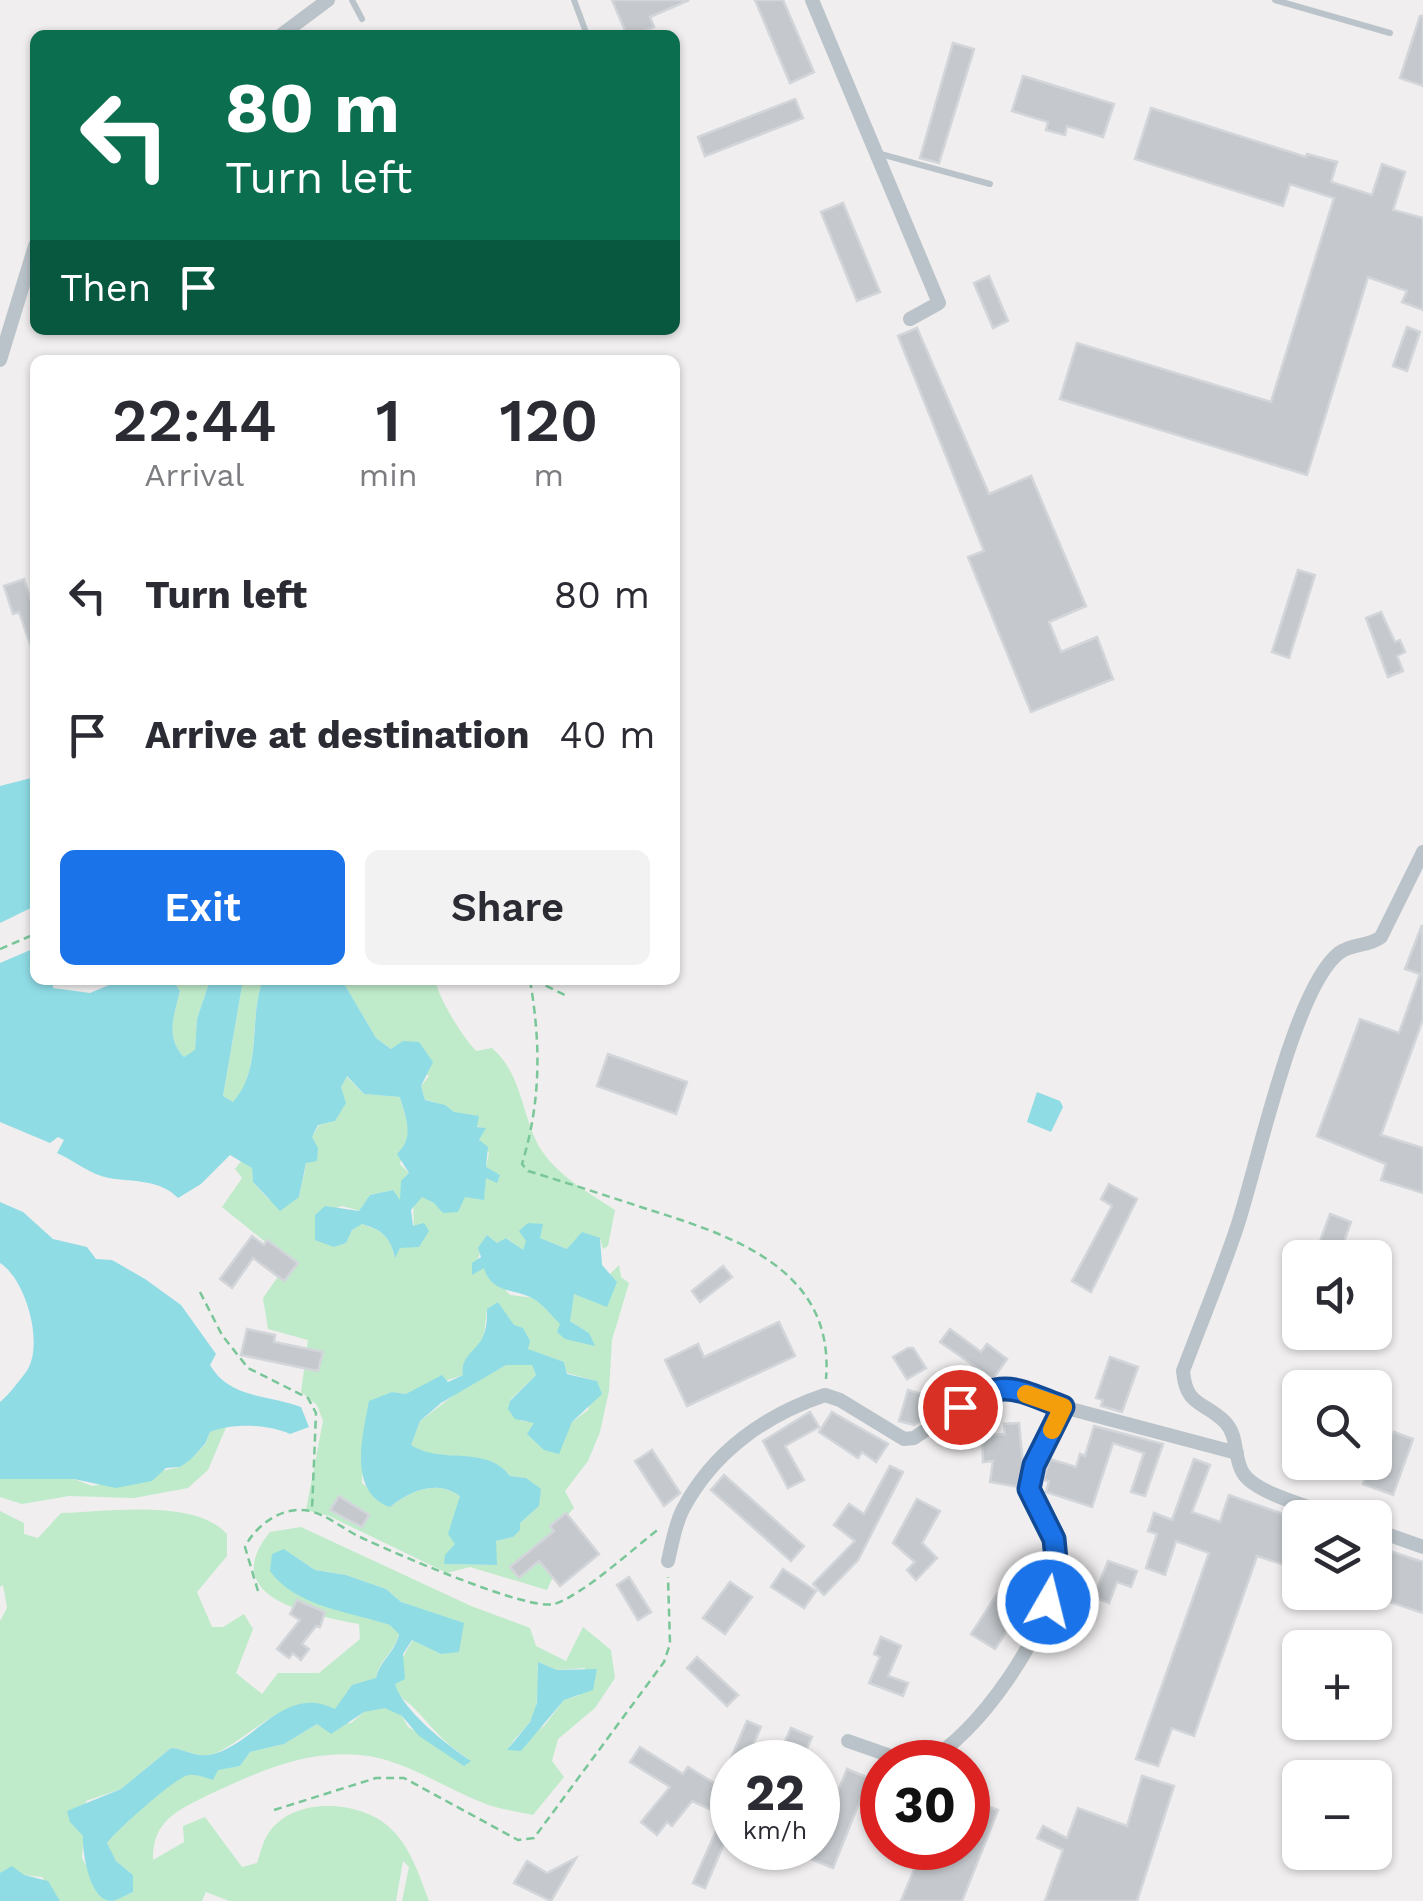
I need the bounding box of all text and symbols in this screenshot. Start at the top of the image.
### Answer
text: 80 m [225,67,400,149]
icon: left [60,70,190,200]
text: Turn left [225,151,412,204]
icon: arrive [171,260,226,315]
text: Then [60,266,151,310]
text: 22:44 [112,385,277,456]
text: 1 [376,385,401,456]
text: 120 [499,385,598,456]
text: Arrival [144,456,244,494]
text: min [359,456,418,494]
text: m [534,456,564,494]
icon: left [60,568,115,623]
text: Turn left [145,573,307,617]
text: 80 m [554,573,650,617]
icon: arrive [60,708,115,763]
text: Arrive at destination [145,713,530,757]
text: 40 m [560,713,656,757]
button: Exit [60,850,345,965]
button: Share [365,850,650,965]
map controls [1282,1240,1392,1870]
button: sound [1282,1240,1392,1350]
pin [918,1365,1003,1450]
button: search [1282,1370,1392,1480]
icon: arrive [933,1380,988,1435]
button: layers [1282,1500,1392,1610]
position arrow [996,1550,1100,1654]
button: + [1282,1630,1392,1740]
speed limit sign: 30 [860,1740,990,1870]
button: − [1282,1760,1392,1870]
text: 22 [745,1763,805,1822]
text: km/h [743,1816,807,1845]

